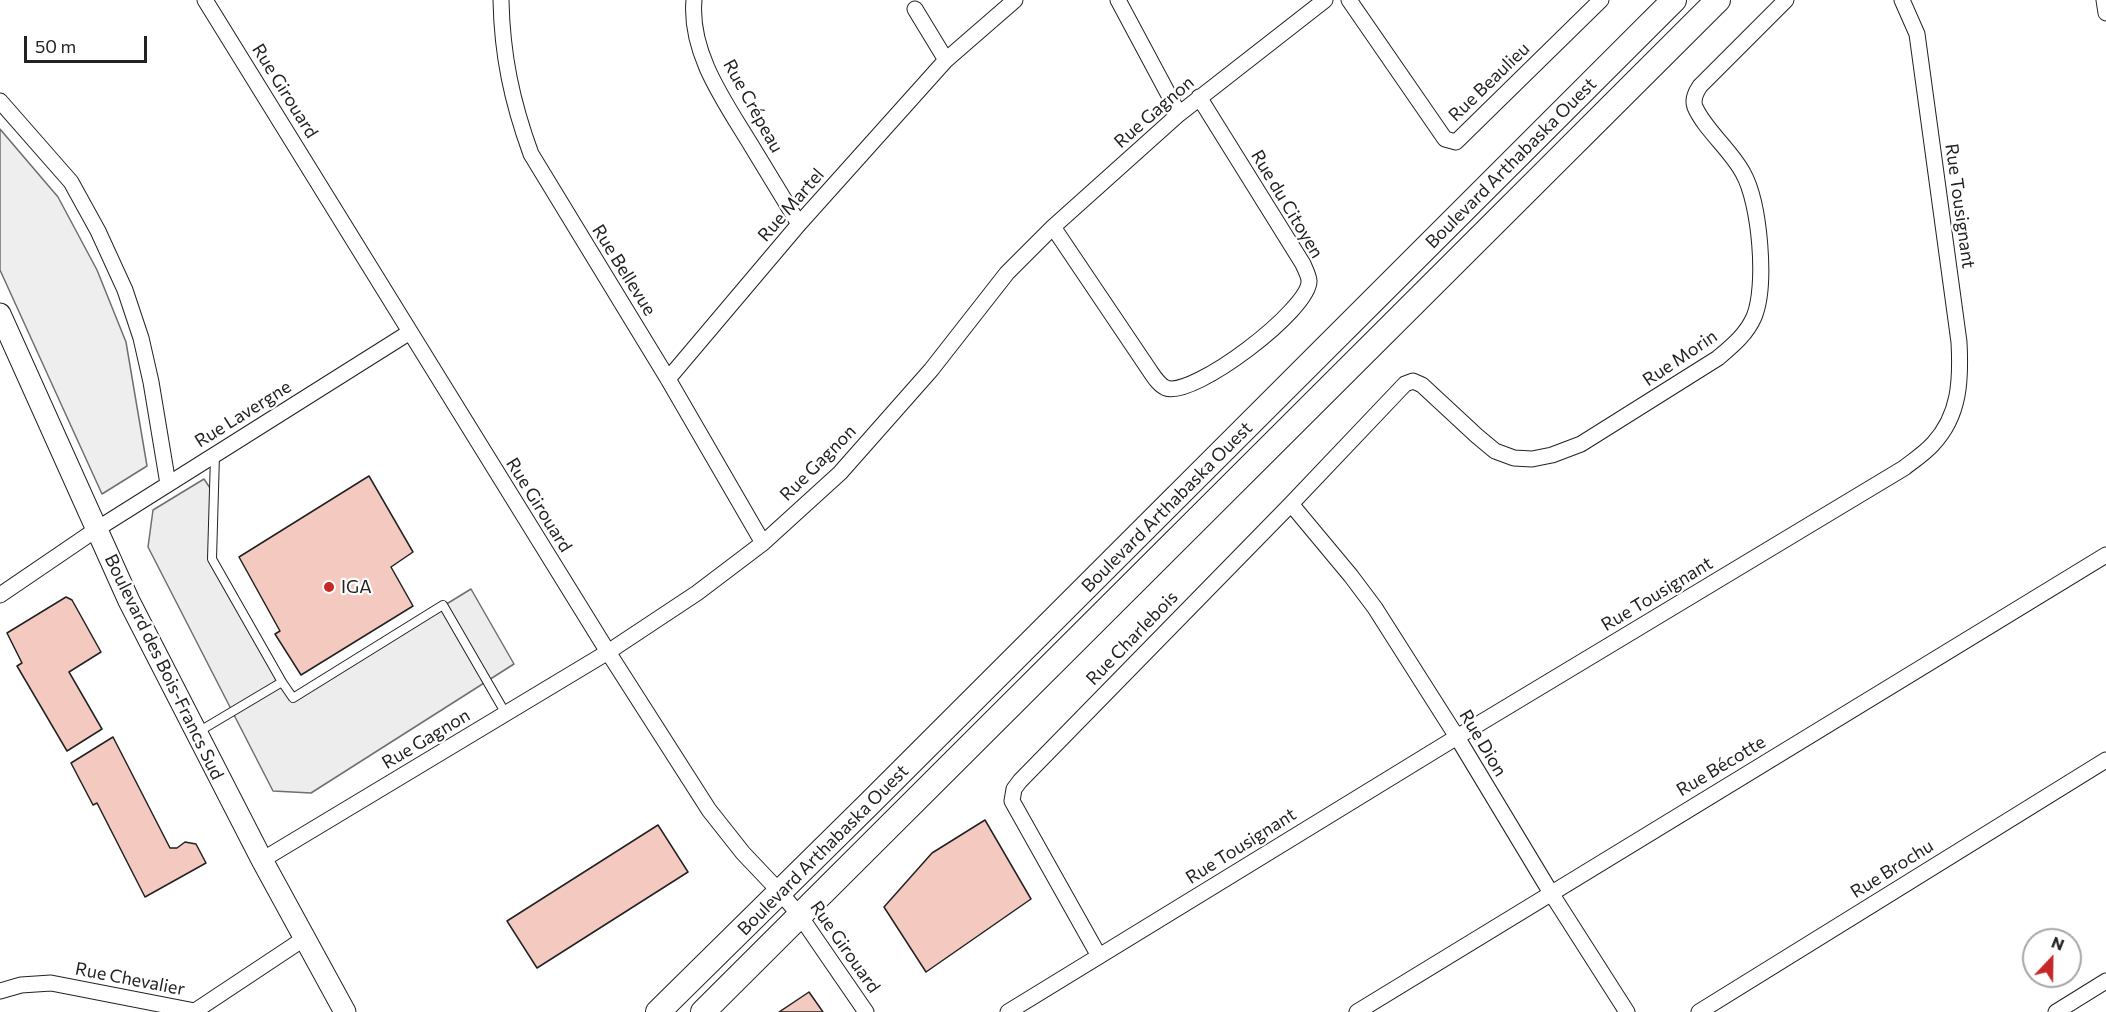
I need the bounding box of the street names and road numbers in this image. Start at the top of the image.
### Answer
street label: Rue Beaulieu [1444,38,1534,126]
street label: Rue Girouard [247,40,323,142]
street label: Rue Crépeau [719,56,787,156]
street label: Rue Gagnon [1110,71,1198,153]
street label: Boulevard Arthabaska Ouest [1421,73,1601,253]
street label: Rue Tousignant [1941,142,1979,270]
street label: Rue du Citoyen [1246,146,1328,262]
street label: Rue Martel [753,164,829,246]
street label: Rue Bellevue [587,220,661,320]
street label: Rue Morin [1639,325,1721,391]
street label: Rue Lavergne [191,376,295,452]
street label: Boulevard Arthabaska Ouest [1077,417,1257,597]
street label: Rue Gagnon [775,420,861,506]
street label: Rue Girouard [501,454,577,556]
street label: Boulevard des Bois-Francs Sud [100,551,228,783]
street label: Rue Tousignant [1597,552,1717,636]
street label: Rue Charlebois [1082,586,1182,690]
street label: Rue Gagnon [378,704,474,774]
street label: Rue Dion [1455,706,1511,780]
street label: Rue Bécotte [1673,731,1769,801]
street label: Boulevard Arthabaska Ouest [733,760,913,940]
street label: Rue Tousignant [1182,803,1300,889]
street label: Rue Brochu [1847,835,1937,903]
street label: Rue Girouard [805,897,885,997]
street label: Rue Chevalier [73,958,187,1000]

